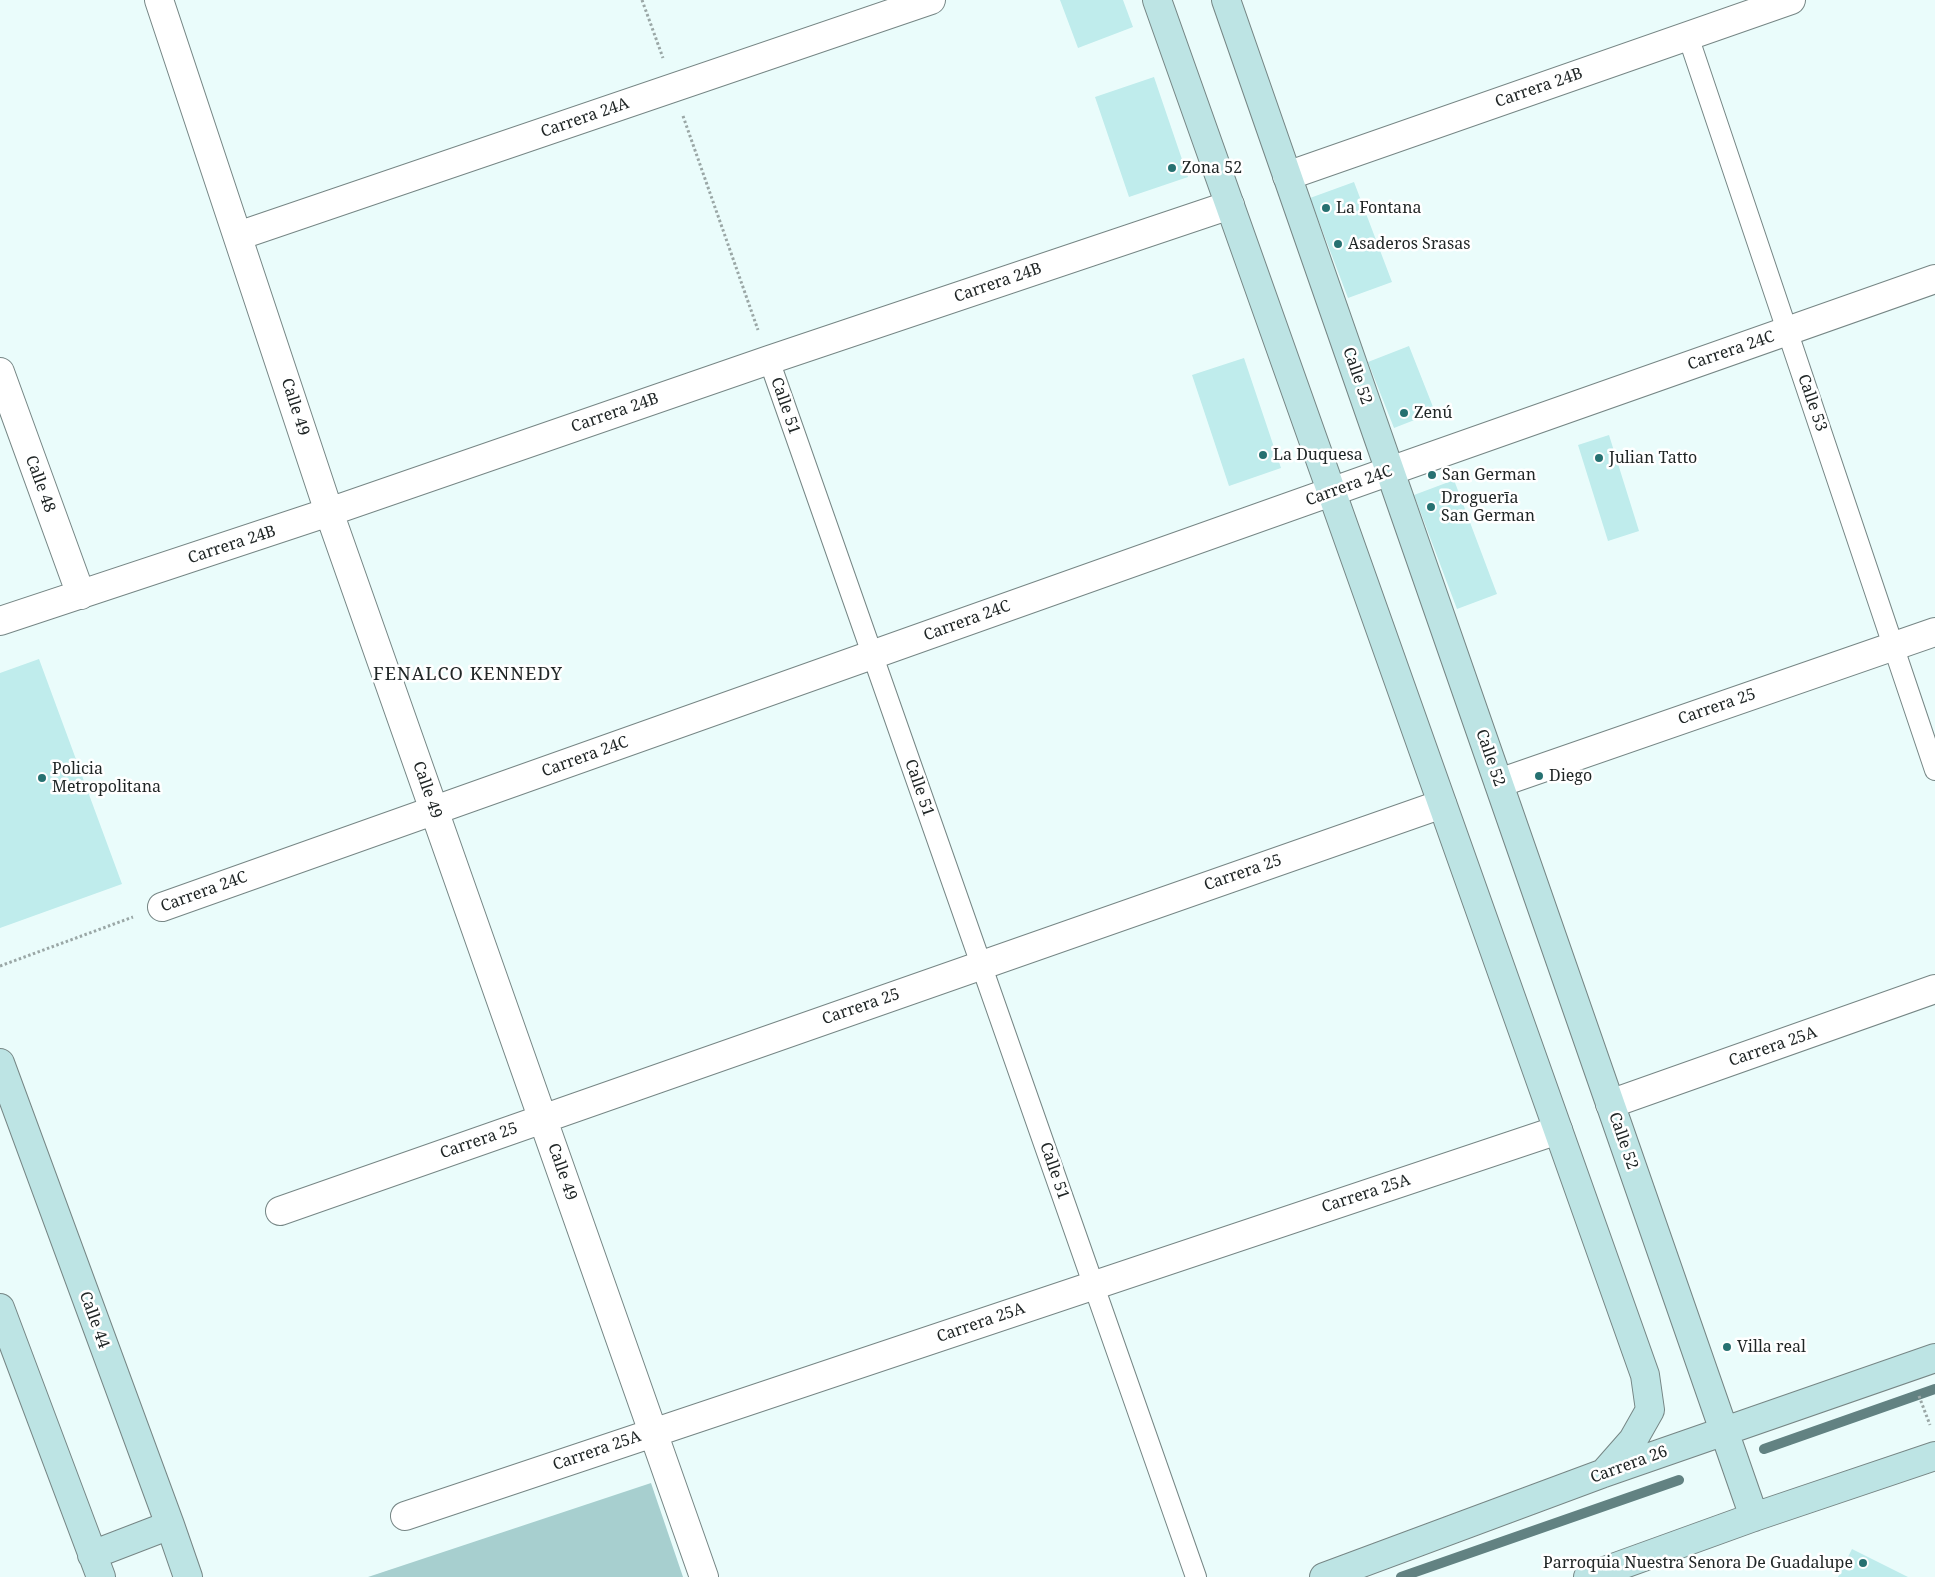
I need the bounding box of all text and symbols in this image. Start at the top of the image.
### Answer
street label: Carrera 24B [1493,64,1585,112]
street label: Carrera 24A [538,94,632,142]
place label: Zona 52 [1182,158,1242,178]
marker: Zona 52 [1166,162,1178,174]
place label: La Fontana [1336,198,1421,218]
marker: La Fontana [1320,202,1332,214]
place label: Asaderos Srasas [1348,234,1470,254]
marker: Asaderos Srasas [1332,238,1344,250]
street label: Carrera 24B [952,259,1044,307]
street label: Carrera 24C [1685,327,1777,375]
street label: Calle 52 [1338,345,1376,407]
street label: Calle 53 [1793,372,1831,434]
street label: Calle 51 [766,375,804,437]
street label: Calle 49 [277,376,313,438]
street label: Carrera 24B [569,389,661,437]
place label: Zenú [1414,403,1453,423]
marker: Zenú [1398,407,1410,419]
place label: La Duquesa [1273,445,1363,465]
place label: Julian Tatto [1609,448,1697,468]
marker: La Duquesa [1257,449,1269,461]
marker: Julian Tatto [1593,452,1605,464]
street label: Calle 48 [21,453,59,515]
street label: Carrera 24C [1303,461,1395,511]
place label: San German [1442,465,1536,485]
marker: San German [1426,469,1438,481]
place label: Droguerīa San German [1441,488,1535,526]
marker: Droguerīa San German [1425,501,1437,513]
street label: Carrera 24B [186,522,278,568]
street label: Carrera 24C [921,596,1013,646]
district label: FENALCO KENNEDY [371,664,565,686]
street label: Carrera 25 [1676,685,1758,729]
street label: Calle 52 [1471,727,1509,789]
street label: Carrera 24C [539,732,631,782]
street label: Calle 51 [900,757,938,819]
place label: Policia Metropolitana [52,759,161,797]
street label: Calle 49 [408,759,446,821]
place label: Diego [1549,766,1592,786]
marker: Diego [1533,770,1545,782]
marker: Policia Metropolitana [36,772,48,784]
street label: Carrera 25 [1202,851,1284,895]
street label: Carrera 24C [158,867,250,917]
street label: Carrera 25 [820,985,902,1029]
street label: Carrera 25A [1726,1023,1820,1071]
street label: Calle 52 [1604,1110,1642,1172]
street label: Carrera 25 [438,1119,520,1163]
street label: Calle 51 [1035,1140,1073,1202]
street label: Calle 49 [543,1141,581,1203]
street label: Carrera 25A [1319,1171,1413,1217]
street label: Calle 44 [75,1289,113,1351]
street label: Carrera 25A [934,1299,1028,1347]
place label: Villa real [1737,1337,1806,1357]
marker: Villa real [1721,1341,1733,1353]
street label: Carrera 25A [550,1427,644,1475]
street label: Carrera 26 [1588,1442,1670,1488]
place label: Parroquia Nuestra Senora De Guadalupe [1543,1553,1853,1573]
marker: Parroquia Nuestra Senora De Guadalupe [1857,1557,1869,1569]

